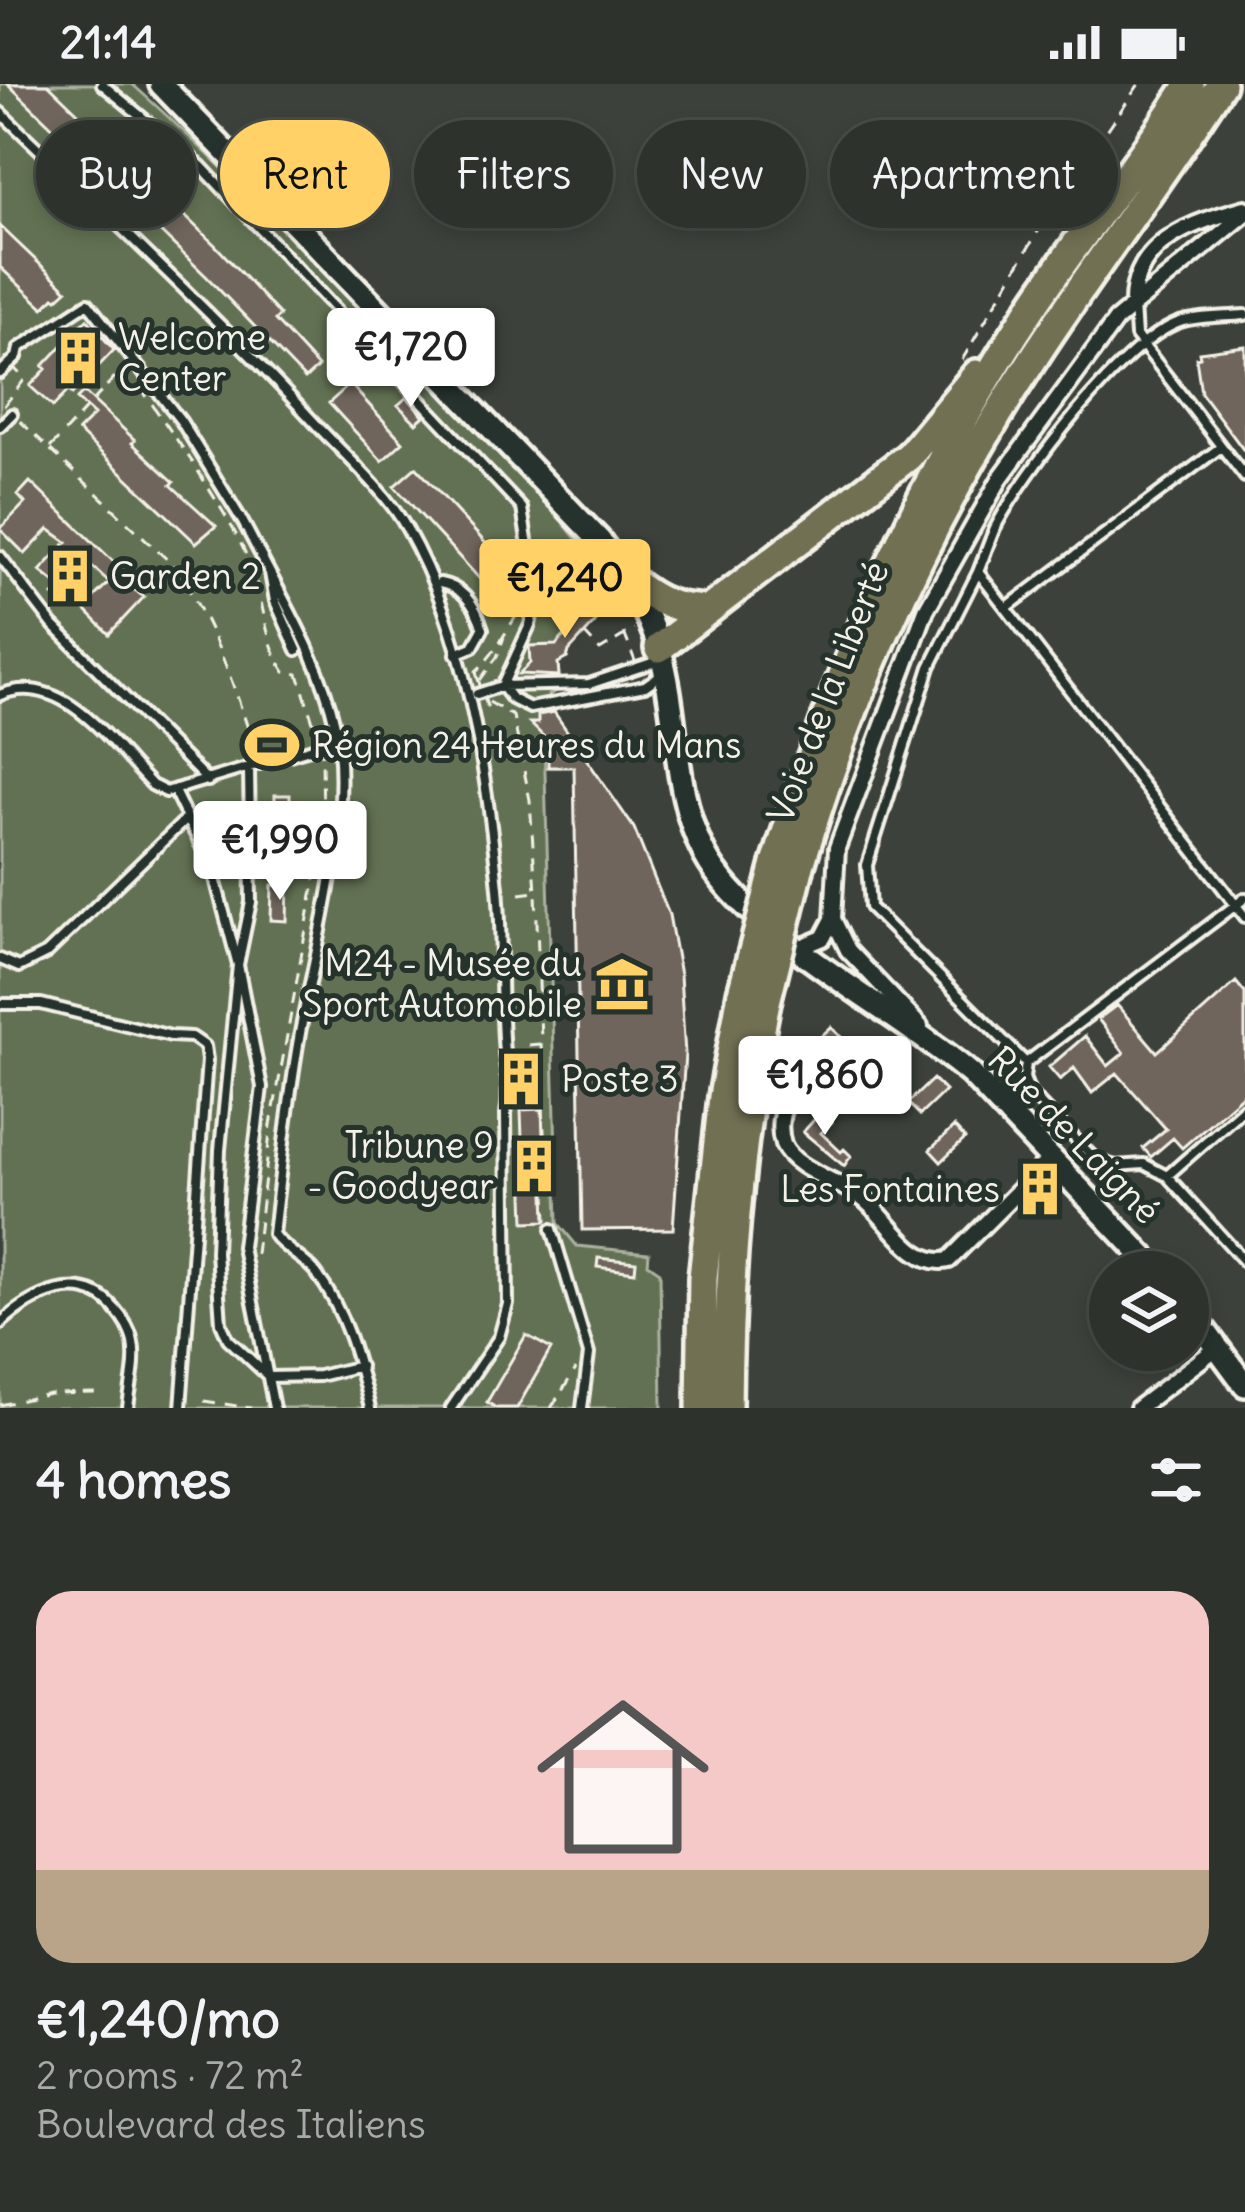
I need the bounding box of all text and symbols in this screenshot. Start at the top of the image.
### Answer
text: 21:14 [60,14,157,70]
chip: Buy [36,120,196,228]
chip: Rent [220,120,390,228]
chip: Filters [414,120,613,228]
chip: New [637,120,806,228]
chip: Apartment [830,120,1118,228]
pin: €1,720 [313,308,509,410]
place label: Welcome Center [118,315,266,401]
text: €1,720 [354,322,468,371]
building icon: Welcome Center [49,329,107,387]
pin: €1,240 [467,539,663,641]
building icon: Garden 2 [41,547,99,605]
text: €1,240 [506,553,624,602]
place label: Garden 2 [110,554,260,599]
street label: Voie de la Liberté [757,555,899,829]
sports icon: Région 24 Heures du Mans [243,716,301,774]
place label: Région 24 Heures du Mans [312,723,741,768]
pin: €1,990 [182,801,378,903]
text: €1,990 [221,815,339,864]
place label: M24 - Musée du Sport Automobile [302,941,582,1027]
museum icon: M24 - Musée du Sport Automobile [593,955,651,1013]
pin: €1,860 [727,1036,923,1138]
street label: Rue de Laigné [978,1037,1170,1233]
building icon: Poste 3 [492,1050,550,1108]
text: €1,860 [766,1050,884,1099]
place label: Poste 3 [561,1057,679,1102]
place label: Tribune 9 - Goodyear [307,1123,494,1209]
building icon: Tribune 9 - Goodyear [505,1137,563,1195]
building icon: Les Fontaines [1011,1160,1069,1218]
place label: Les Fontaines [780,1167,1000,1212]
map controls [1089,1251,1209,1371]
button: layers [1089,1251,1209,1371]
icon: filters [1143,1447,1209,1513]
text: 4 homes [36,1448,231,1512]
icon: home [515,1669,731,1885]
text: €1,240/mo [36,1987,280,2051]
text: 2 rooms · 72 m² [36,2051,304,2100]
text: Boulevard des Italiens [36,2100,426,2149]

